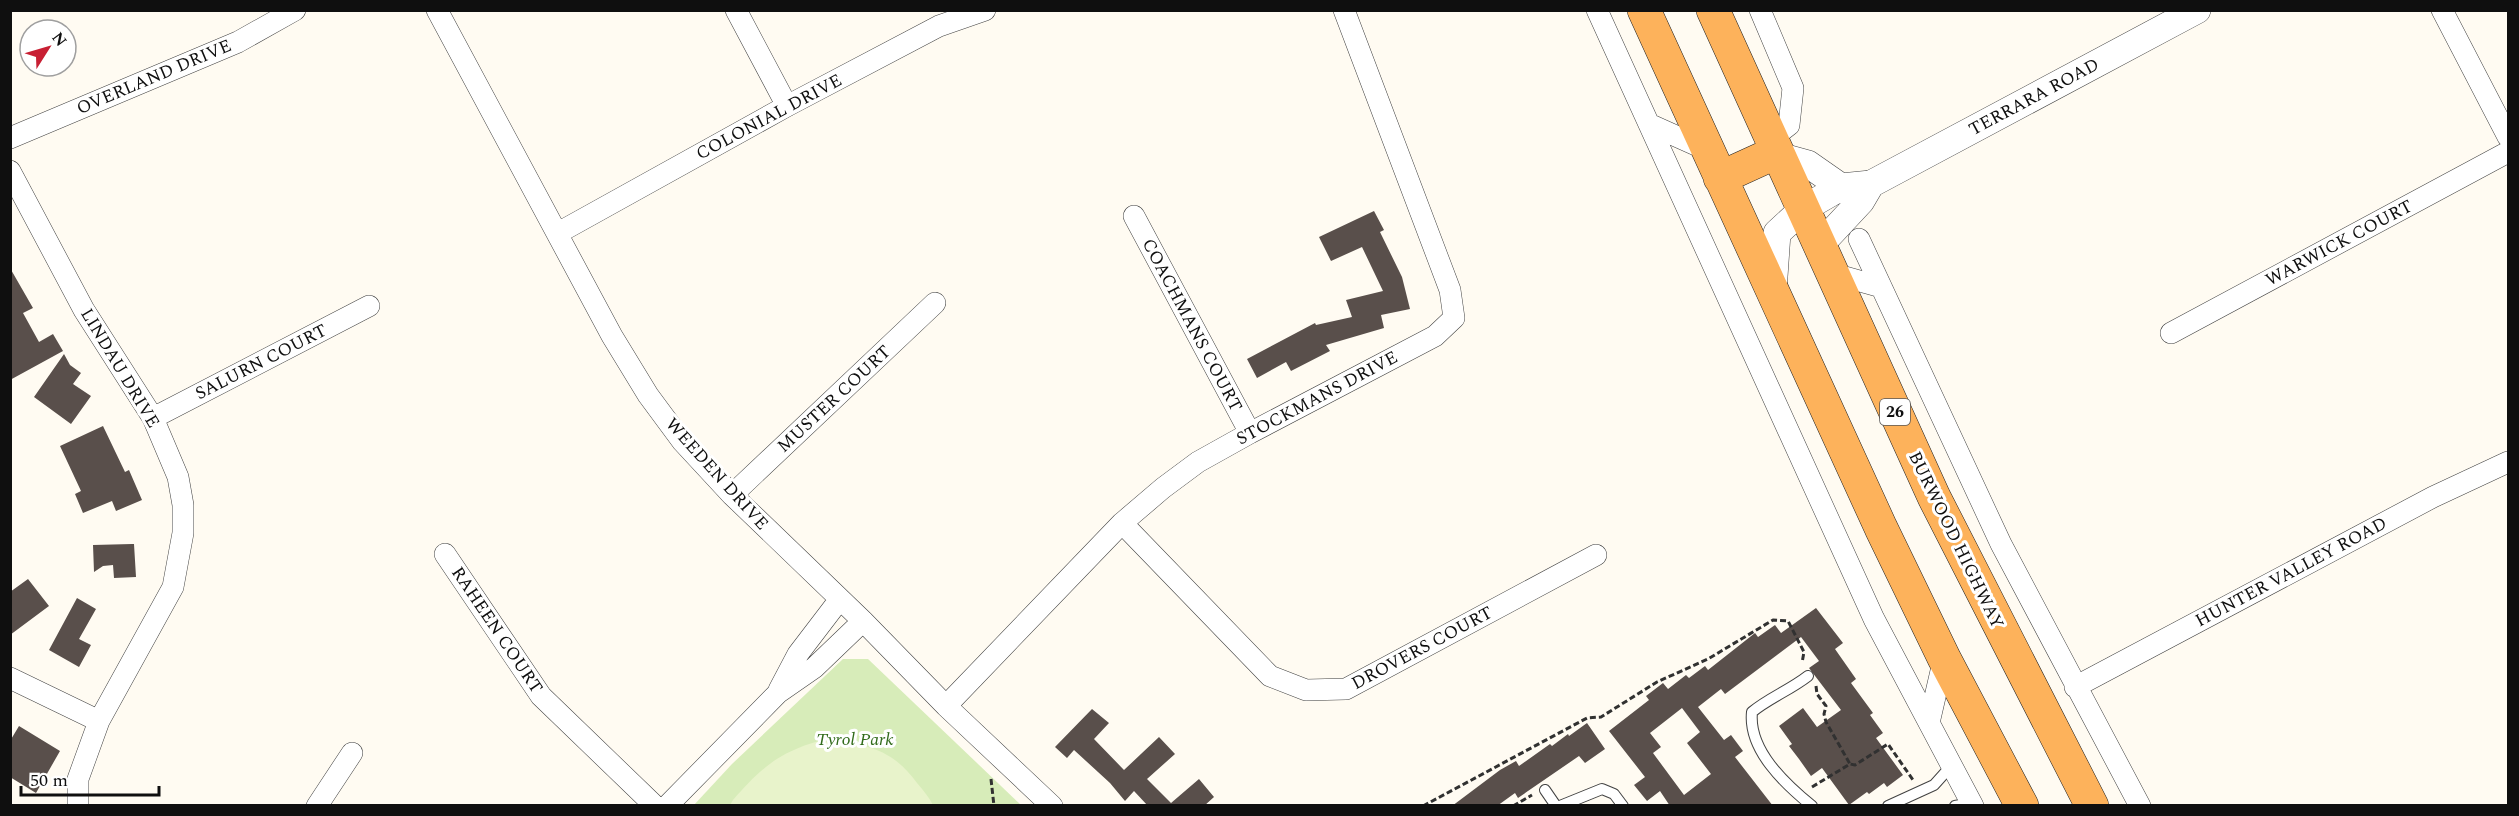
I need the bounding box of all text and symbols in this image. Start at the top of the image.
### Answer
north arrow [18,18,78,78]
text: N [46,27,73,52]
street label: OVERLAND DRIVE [72,32,236,122]
street label: TERRARA ROAD [1964,51,2104,143]
street label: COLONIAL DRIVE [691,67,847,167]
street label: WARWICK COURT [2261,193,2417,293]
street label: COACHMANS COURT [1135,234,1249,416]
street label: LINDAU DRIVE [74,303,166,433]
street label: SALURN COURT [190,317,332,407]
street label: MUSTER COURT [771,339,897,459]
street label: STOCKMANS DRIVE [1231,344,1403,452]
road number: 26 [1880,399,1910,425]
street label: WEEDEN DRIVE [659,412,775,536]
street label: BURWOOD HIGHWAY [1901,447,2011,633]
street label: HUNTER VALLEY ROAD [2190,510,2392,634]
street label: RAHEEN COURT [444,561,550,699]
street label: DROVERS COURT [1346,599,1498,697]
park label: Tyrol Park [816,726,894,753]
scale bar [21,759,159,797]
text: 50 m [30,767,68,794]

